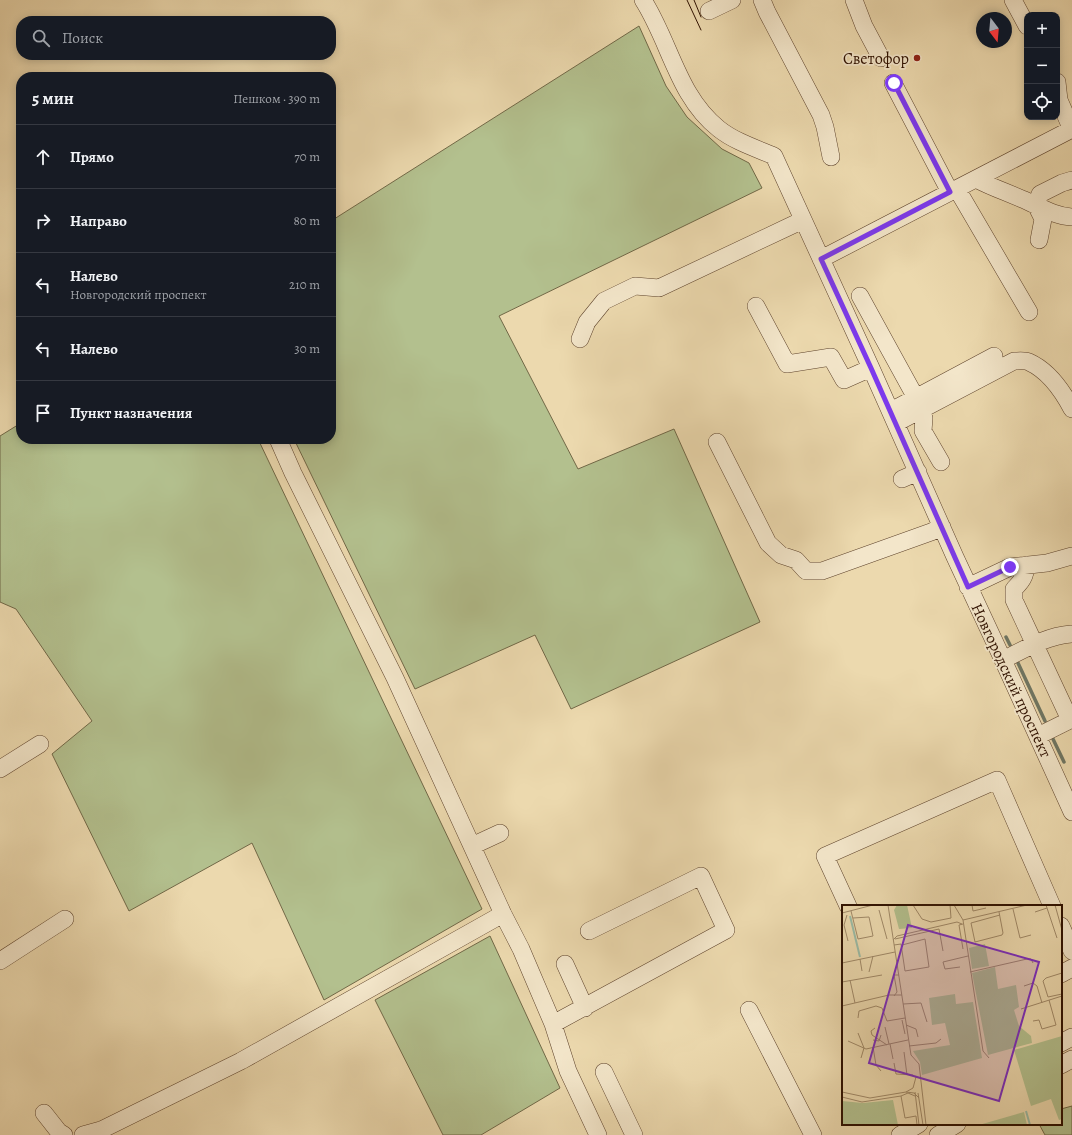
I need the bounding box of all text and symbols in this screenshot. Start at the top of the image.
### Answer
north arrow [976,12,1012,48]
map controls [1024,12,1060,120]
button: + [1024,12,1060,48]
search box [16,16,336,60]
icon: search [30,27,52,49]
text: Поиск [62,28,103,48]
place label: Светофор [843,48,909,70]
button: − [1024,48,1060,84]
marker: Светофор [912,53,922,63]
route start [885,74,903,92]
button: locate [1024,84,1060,120]
text: 5 мин [32,87,74,110]
text: Пешком · 390 m [233,90,320,107]
icon: ahead [32,146,54,168]
text: Прямо [70,147,114,167]
text: 70 m [294,148,320,165]
icon: right [32,210,54,232]
text: Направо [70,211,127,231]
text: 80 m [293,212,320,229]
text: Налево [70,266,118,286]
icon: left [32,274,54,296]
text: 210 m [289,276,320,293]
text: Новгородский проспект [70,286,207,303]
icon: left [32,338,54,360]
text: Налево [70,339,118,359]
text: 30 m [294,340,320,357]
icon: arrive [32,402,54,424]
text: Пункт назначения [70,403,192,423]
route end [1001,558,1019,576]
street label: Новгородский проспект [966,600,1057,761]
inset map [842,905,1062,1125]

